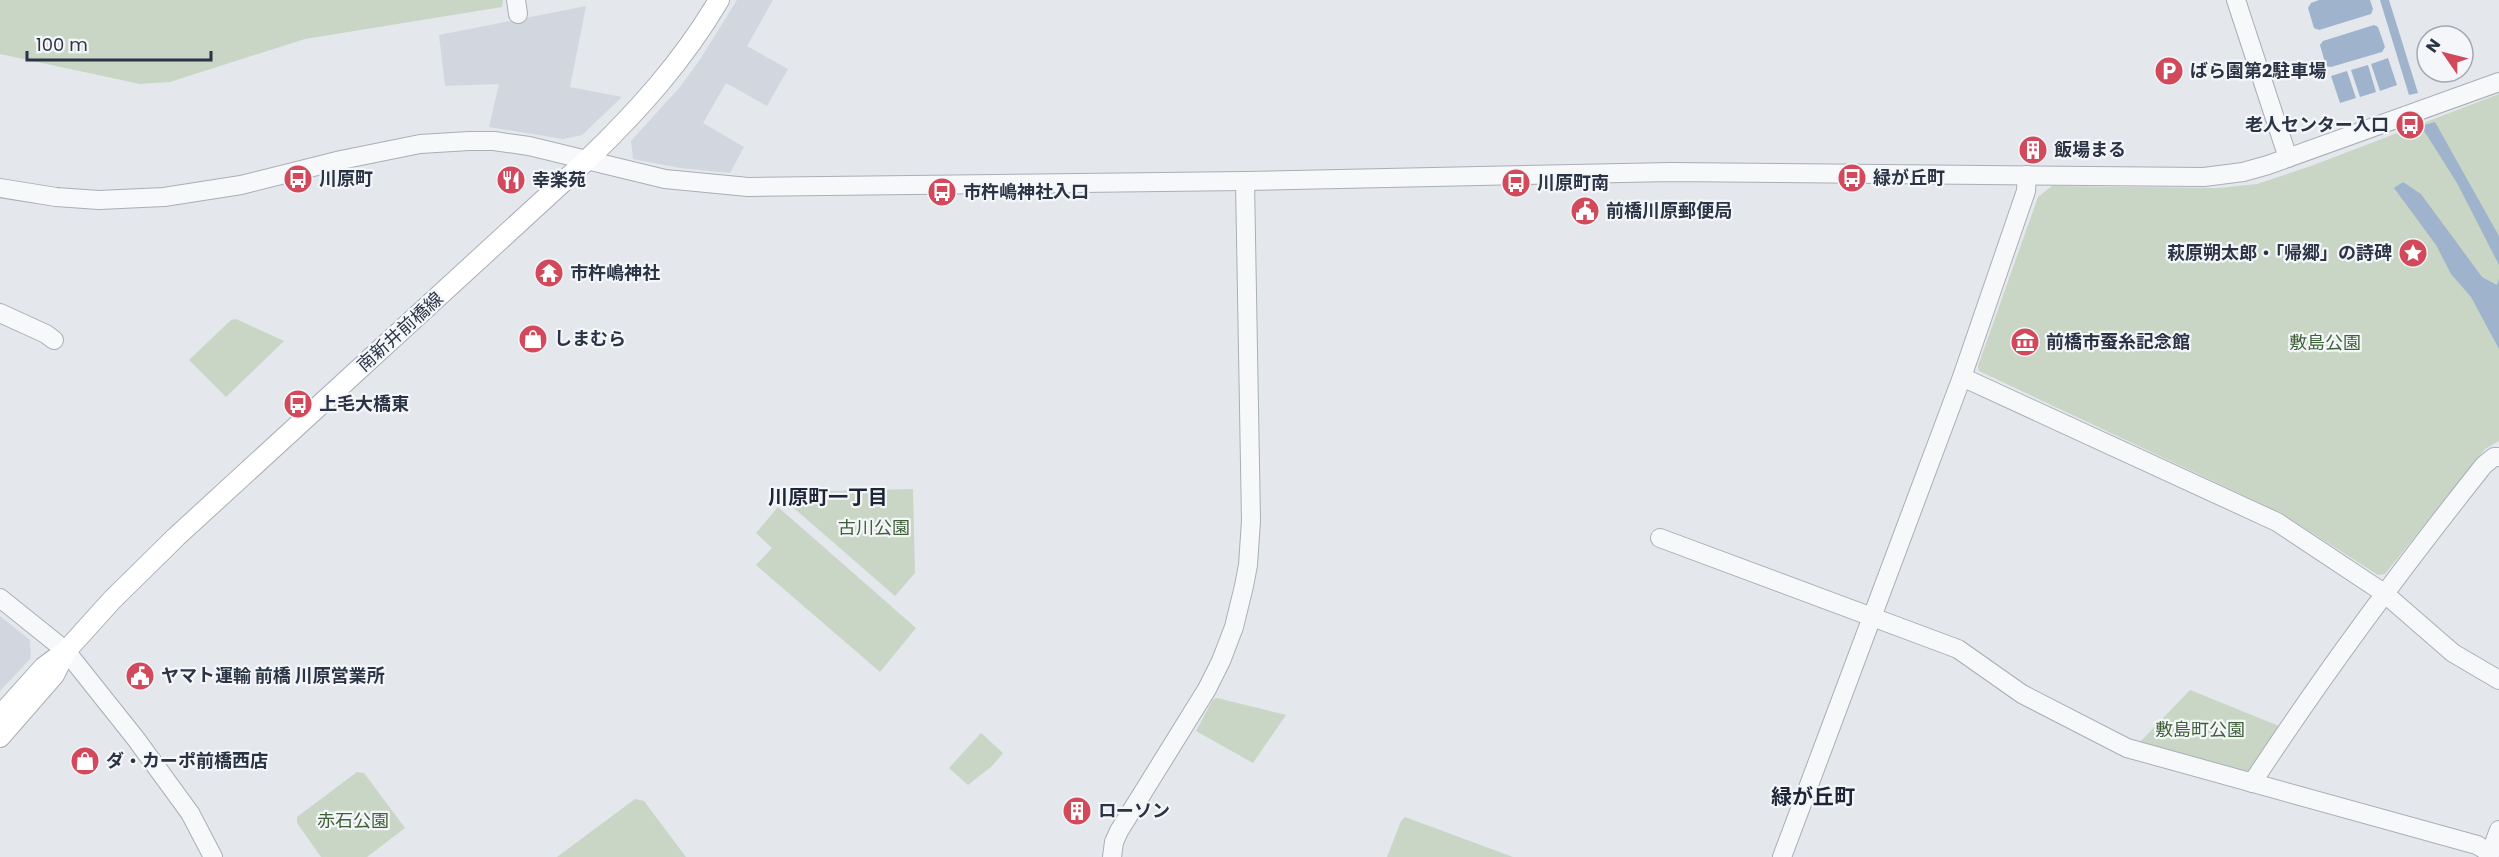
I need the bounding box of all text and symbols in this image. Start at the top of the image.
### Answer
scale bar [27,24,212,62]
north arrow [2415,24,2475,84]
text: 100 m [36,32,88,57]
text: N [2420,34,2446,57]
parking icon: ばら園第2駐車場 [2153,55,2185,87]
place label: ばら園第2駐車場 [2190,58,2326,83]
bus stop icon: 老人センター入口 [2394,109,2426,141]
place label: 老人センター入口 [2245,112,2389,137]
building icon: 飯場まる [2017,134,2049,166]
place label: 飯場まる [2054,137,2126,162]
bus stop icon: 緑が丘町 [1836,162,1868,194]
bus stop icon: 川原町 [282,163,314,195]
restaurant icon: 幸楽苑 [495,164,527,196]
place label: 緑が丘町 [1873,165,1945,190]
place label: 川原町 [319,166,373,191]
place label: 幸楽苑 [532,167,586,192]
bus stop icon: 川原町南 [1500,167,1532,199]
place label: 川原町南 [1537,170,1609,195]
bus stop icon: 市杵嶋神社入口 [926,176,958,208]
place label: 市杵嶋神社入口 [963,179,1089,204]
public building icon: 前橋川原郵便局 [1569,195,1601,227]
place label: 前橋川原郵便局 [1606,198,1732,223]
place icon: 萩原朔太郎・「帰郷」の詩碑 [2397,237,2429,269]
place label: 萩原朔太郎・「帰郷」の詩碑 [2167,240,2392,265]
temple icon: 市杵嶋神社 [533,257,565,289]
place label: 市杵嶋神社 [570,260,660,285]
street label: 南新井前橋線 [351,286,448,377]
shop icon: しまむら [517,323,549,355]
place label: しまむら [554,326,626,351]
museum icon: 前橋市蚕糸記念館 [2009,326,2041,358]
place label: 前橋市蚕糸記念館 [2046,329,2190,354]
park label: 敷島公園 [2289,330,2361,355]
bus stop icon: 上毛大橋東 [282,388,314,420]
place label: 上毛大橋東 [319,391,409,416]
district label: 川原町一丁目 [768,483,888,511]
park label: 古川公園 [838,515,910,540]
public building icon: ヤマト運輸 前橋 川原営業所 [124,660,156,692]
place label: ヤマト運輸 前橋 川原営業所 [161,663,385,688]
park label: 敷島町公園 [2155,717,2245,742]
shop icon: ダ・カーポ前橋西店 [69,745,101,777]
place label: ダ・カーポ前橋西店 [106,748,268,773]
district label: 緑が丘町 [1771,782,1855,811]
building icon: ローソン [1061,795,1093,827]
place label: ローソン [1098,798,1170,823]
park label: 赤石公園 [317,808,389,833]

